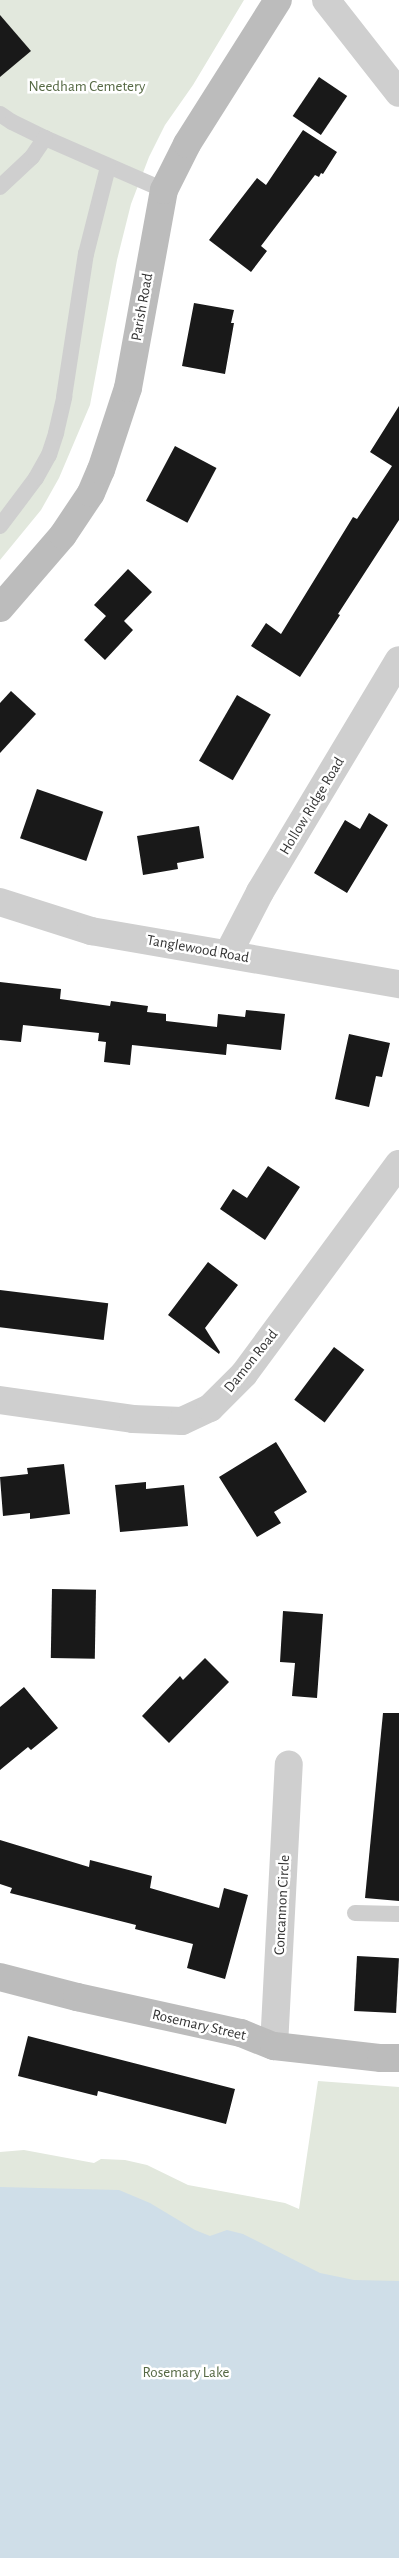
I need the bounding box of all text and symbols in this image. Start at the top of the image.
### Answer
park label: Needham Cemetery [29,78,145,96]
street label: Parish Road [127,272,157,342]
street label: Hollow Ridge Road [276,754,348,858]
street label: Tanglewood Road [145,931,251,967]
street label: Damon Road [220,1326,282,1396]
street label: Concannon Circle [270,1854,294,1956]
street label: Rosemary Street [150,2005,248,2045]
park label: Rosemary Lake [143,2364,229,2382]

